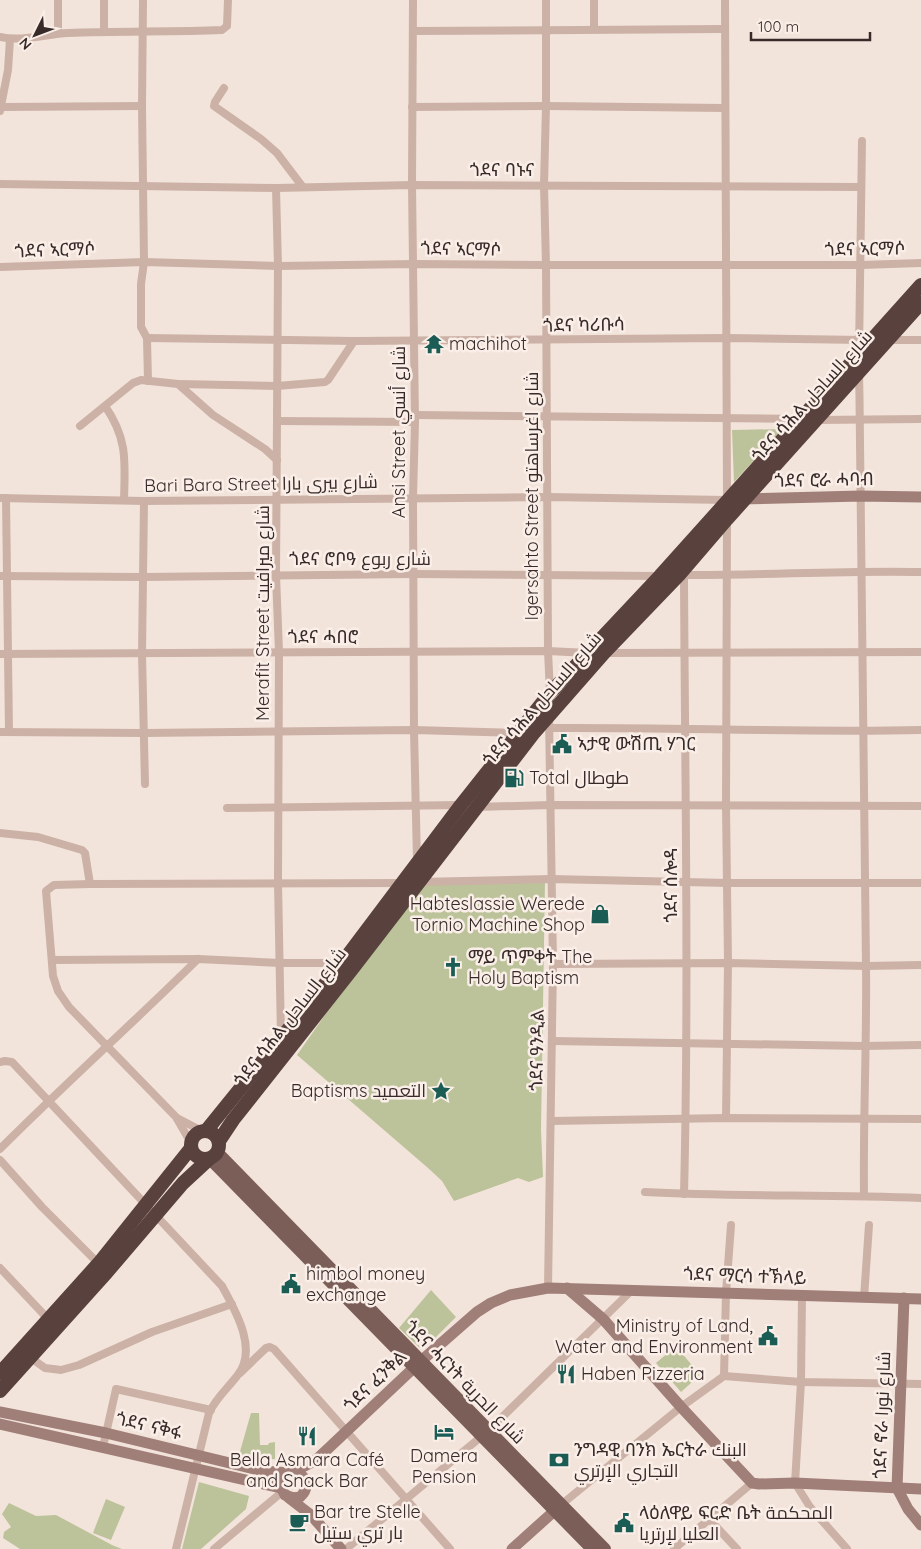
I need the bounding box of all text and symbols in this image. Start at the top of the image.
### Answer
north arrow [10,10,60,60]
scale bar [751,10,870,42]
text: 100 m [758,17,799,36]
text: N [15,34,35,54]
street label: ጎደና ባኑና [470,158,534,181]
street label: ጎደና ኣርማሶ [420,236,502,261]
street label: ጎደና ኣርማሶ [824,236,906,261]
street label: ጎደና ኣርማሶ [14,237,96,262]
street label: ጎደና ካሪቡሳ [543,312,625,337]
street label: ጎደና ሳሕል شارع الساحل [746,325,878,467]
place label: machihot [449,332,527,355]
temple icon: machihot [423,333,445,355]
street label: Ansi Street شارع أنسي [387,346,412,518]
street label: Igersahto Street شارع اغرساهتو [520,371,544,621]
street label: ጎደና ሮራ ሓባብ [774,467,874,492]
street label: Bari Bara Street شارع بيرى بارا [144,470,378,498]
street label: Merafit Street شارع ميرافيت [251,505,275,721]
street label: ጎደና ሮቦዓ شارع ربوع [289,547,431,571]
street label: ጎደና ሓበሮ [288,625,358,648]
street label: ጎደና ሳሕል شارع الساحل [477,627,607,771]
place label: ኣታዊ ውሽጢ ሃገር [577,732,696,755]
public building icon: ኣታዊ ውሽጢ ሃገር [551,733,573,755]
place label: Total طوطال [529,766,629,789]
fuel station icon: Total طوطال [503,767,525,789]
street label: ጎደና ሰሎዳ [659,848,682,922]
place label: Habteslassie Werede Tornio Machine Shop [410,892,585,936]
shop icon: Habteslassie Werede Tornio Machine Shop [589,903,611,925]
street label: ጎደና ሳሕል شارع الساحل [228,943,352,1091]
place label: ማይ ጥምቀት The Holy Baptism [468,945,593,989]
church icon: ማይ ጥምቀት The Holy Baptism [442,956,464,978]
street label: ጎደና ዓንዲል [524,1009,549,1091]
place label: Baptisms التعميد [291,1079,426,1102]
place icon: Baptisms التعميد [430,1080,452,1102]
place label: himbol money exchange [306,1262,425,1306]
street label: ጎደና ማርሳ ተኽላይ [683,1262,807,1289]
public building icon: himbol money exchange [280,1273,302,1295]
place label: Ministry of Land, Water and Environment [555,1314,753,1358]
street label: ጎደና ሓርነት شارع الحرية [399,1315,531,1449]
public building icon: Ministry of Land, Water and Environment [757,1325,779,1347]
street label: ጎደና ፈንቅል [338,1345,411,1416]
street label: ጎደና ኖራ شارع نورا [868,1351,896,1479]
place label: Haben Pizzeria [581,1362,705,1385]
restaurant icon: Haben Pizzeria [555,1363,577,1385]
street label: ጎደና ናቅፋ [114,1406,185,1445]
hotel icon: Damera Pension [433,1421,455,1443]
restaurant icon: Bella Asmara Café and Snack Bar [296,1425,318,1447]
place label: ንግዳዊ ባንክ ኤርትራ البنك التجاري الإرتري [574,1438,747,1485]
place label: Damera Pension [410,1444,478,1488]
place label: Bella Asmara Café and Snack Bar [230,1448,384,1492]
bank icon: ንግዳዊ ባንክ ኤርትራ البنك التجاري الإرتري [548,1449,570,1471]
place label: Bar tre Stelle بار تري ستيل [314,1500,421,1547]
place label: ላዕለዋይ ፍርድ ቤት المحكمة العليا لإرتريا [639,1501,833,1545]
cafe icon: Bar tre Stelle بار تري ستيل [288,1511,310,1533]
public building icon: ላዕለዋይ ፍርድ ቤት المحكمة العليا لإرتريا [613,1512,635,1534]

